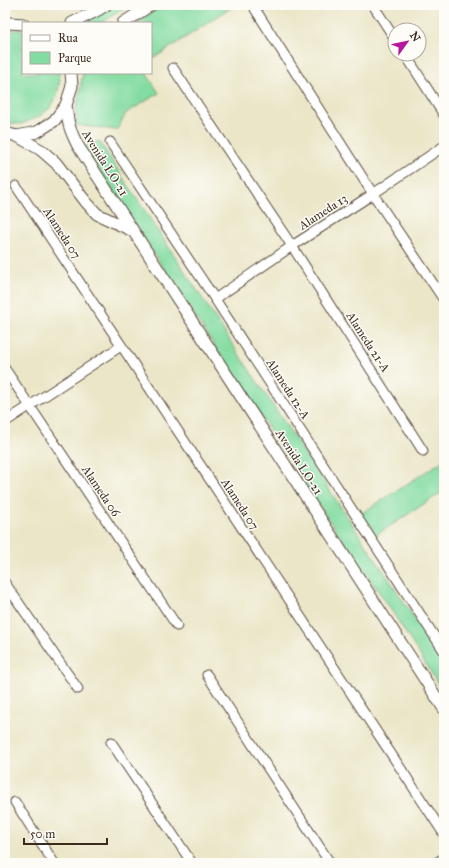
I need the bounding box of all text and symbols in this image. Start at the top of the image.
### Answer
legend [22,22,152,74]
north arrow [387,22,427,62]
text: N [407,29,423,45]
text: Rua [58,31,79,45]
text: Parque [58,51,91,66]
street label: Avenida LO-21 [79,127,131,199]
street label: Alameda 13 [295,191,350,233]
street label: Alameda 07 [40,204,84,261]
street label: Alameda 21-A [343,309,393,375]
street label: Alameda 12-A [263,356,313,422]
street label: Avenida LO-21 [272,426,325,498]
street label: Alameda 06 [78,462,124,520]
street label: Alameda 07 [218,475,262,532]
scale bar [24,820,107,846]
text: 50 m [30,827,55,841]

